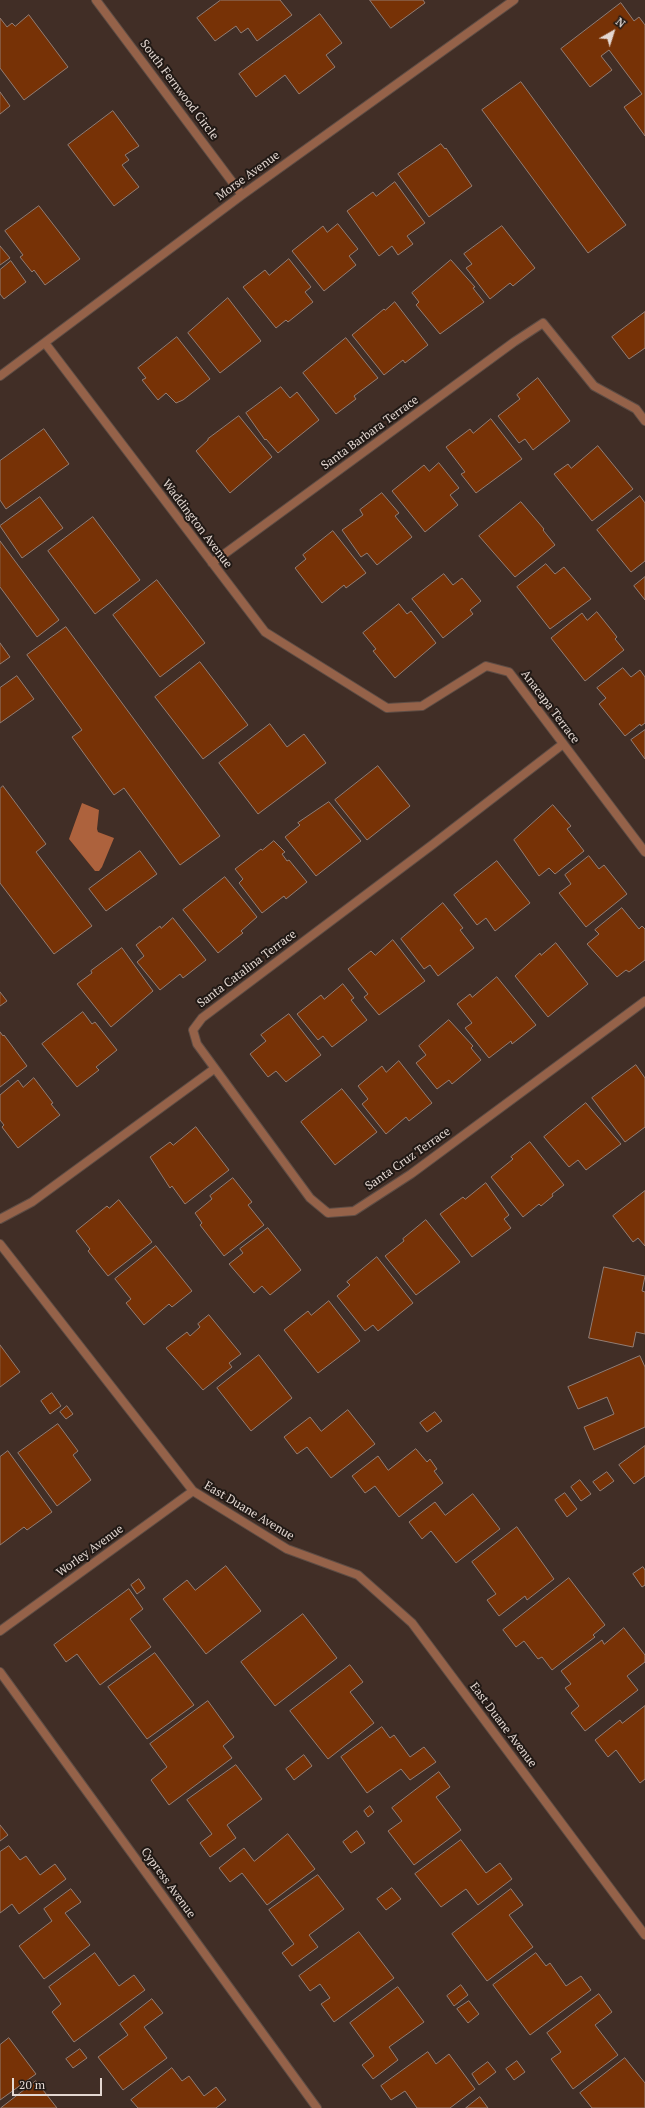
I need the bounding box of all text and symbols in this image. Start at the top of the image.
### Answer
north arrow [593,12,633,52]
text: N [613,15,628,31]
street label: South Fernwood Circle [137,37,221,143]
street label: Morse Avenue [213,148,283,204]
street label: Santa Barbara Terrace [319,393,421,473]
street label: Waddington Avenue [159,477,235,571]
street label: Anacapa Terrace [518,667,582,747]
street label: Santa Catalina Terrace [195,927,299,1011]
street label: Santa Cruz Terrace [363,1124,453,1194]
street label: East Duane Avenue [201,1478,297,1544]
street label: Worley Avenue [54,1522,126,1580]
street label: East Duane Avenue [466,1680,540,1770]
street label: Cypress Avenue [138,1845,198,1921]
scale bar [14,2070,104,2096]
text: 20 m [19,2077,45,2092]

